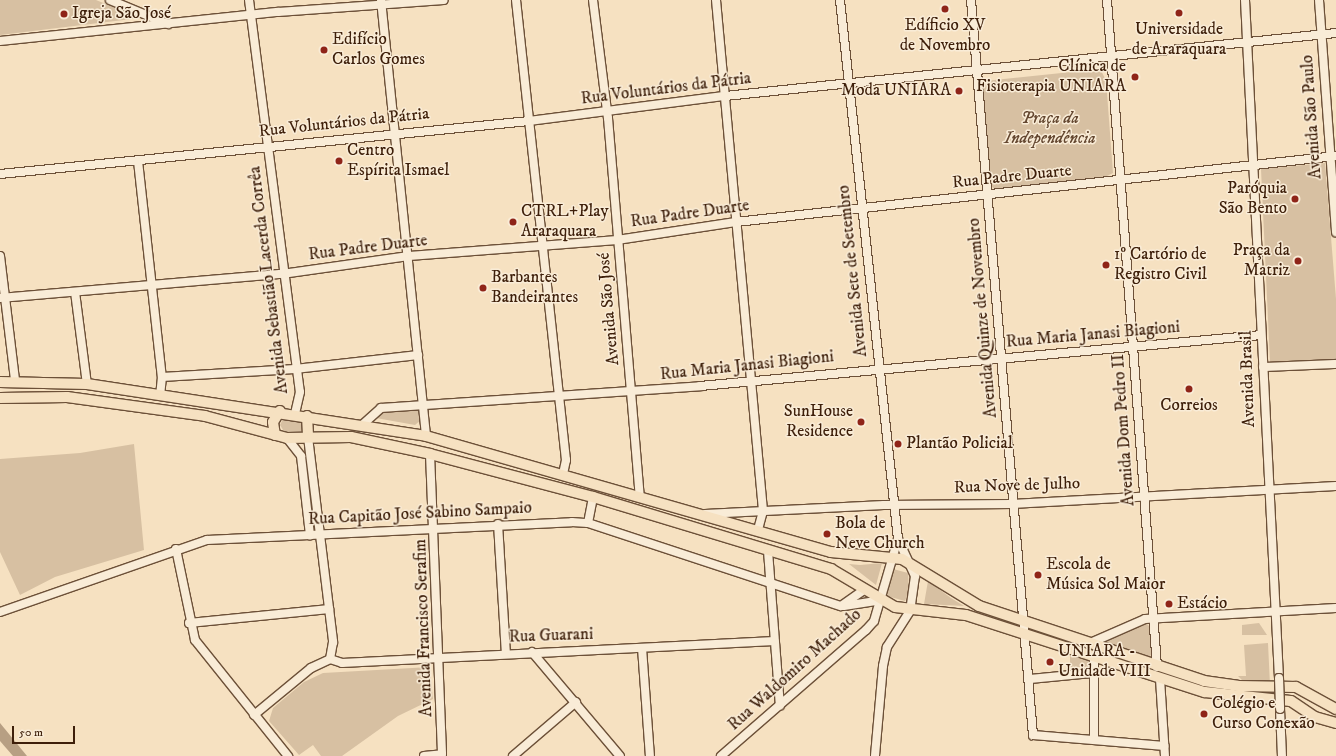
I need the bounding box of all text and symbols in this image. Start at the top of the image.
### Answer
place label: Igreja São José [72,4,171,24]
marker: Edíficio XV de Novembro [940,4,950,14]
marker: Universidade de Araraquara [1174,8,1184,18]
marker: Igreja São José [59,9,69,19]
place label: Edíficio XV de Novembro [900,16,990,56]
place label: Universidade de Araraquara [1132,20,1226,60]
place label: Edifício Carlos Gomes [332,30,425,70]
marker: Edifício Carlos Gomes [319,45,329,55]
street label: Avenida São Paulo [1297,54,1327,180]
place label: Clínica de Fisioterapia UNIARA [976,57,1126,97]
street label: Rua Voluntários da Pátria [580,68,752,110]
marker: Clínica de Fisioterapia UNIARA [1129,71,1141,83]
place label: Moda UNIARA [841,81,951,101]
marker: Moda UNIARA [954,86,964,96]
street label: Rua Voluntários da Pátria [258,104,430,142]
park label: Praça da Independência [1004,109,1096,149]
place label: Centro Espírita Ismael [347,141,449,181]
marker: Centro Espírita Ismael [334,156,344,166]
street label: Rua Padre Duarte [951,161,1073,193]
street label: Avenida Sebastião Lacerda Corrêa [245,165,293,395]
place label: Paróquia São Bento [1219,179,1287,219]
street label: Avenida Sete de Setembro [834,184,872,358]
marker: Paróquia São Bento [1290,194,1300,204]
street label: Rua Padre Duarte [629,196,751,232]
place label: CTRL+Play Araraquara [521,202,608,242]
marker: CTRL+Play Araraquara [508,217,518,227]
street label: Avenida Quinze de Novembro [964,217,1002,419]
street label: Rua Padre Duarte [307,231,429,265]
place label: Praça da Matriz [1233,241,1290,281]
place label: 1º Cartório de Registro Civil [1114,245,1207,285]
street label: Avenida São José [594,252,624,366]
marker: Praça da Matriz [1293,256,1303,266]
marker: 1º Cartório de Registro Civil [1101,260,1111,270]
place label: Barbantes Bandeirantes [491,268,578,308]
marker: Barbantes Bandeirantes [478,283,488,293]
street label: Rua Maria Janasi Biagioni [1005,317,1181,353]
street label: Avenida Brasil [1236,330,1260,428]
street label: Rua Maria Janasi Biagioni [659,347,835,385]
street label: Avenida Dom Pedro II [1109,353,1139,507]
marker: Correios [1184,384,1194,394]
place label: Correios [1160,396,1218,416]
place label: SunHouse Residence [784,402,853,442]
marker: SunHouse Residence [856,417,866,427]
place label: Plantão Policial [906,434,1013,454]
marker: Plantão Policial [893,439,903,449]
street label: Rua Nove de Julho [953,474,1081,498]
street label: Rua Capitão José Sabino Sampaio [308,498,532,530]
place label: Bola de Neve Church [835,514,925,554]
marker: Bola de Neve Church [822,529,832,539]
street label: Avenida Francisco Serafim [411,539,437,717]
place label: Escola de Música Sol Maior [1046,555,1165,595]
marker: Escola de Música Sol Maior [1033,570,1043,580]
place label: Estácio [1177,594,1227,614]
marker: Estácio [1164,599,1174,609]
street label: Rua Waldomiro Machado [724,605,866,735]
street label: Rua Guarani [508,624,594,648]
place label: UNIARA - Unidade VIII [1058,642,1151,682]
marker: UNIARA - Unidade VIII [1045,657,1055,667]
place label: Colégio e Curso Conexão [1212,694,1315,734]
marker: Colégio e Curso Conexão [1199,709,1209,719]
scale bar [14,718,77,744]
text: 50 m [19,725,43,740]

